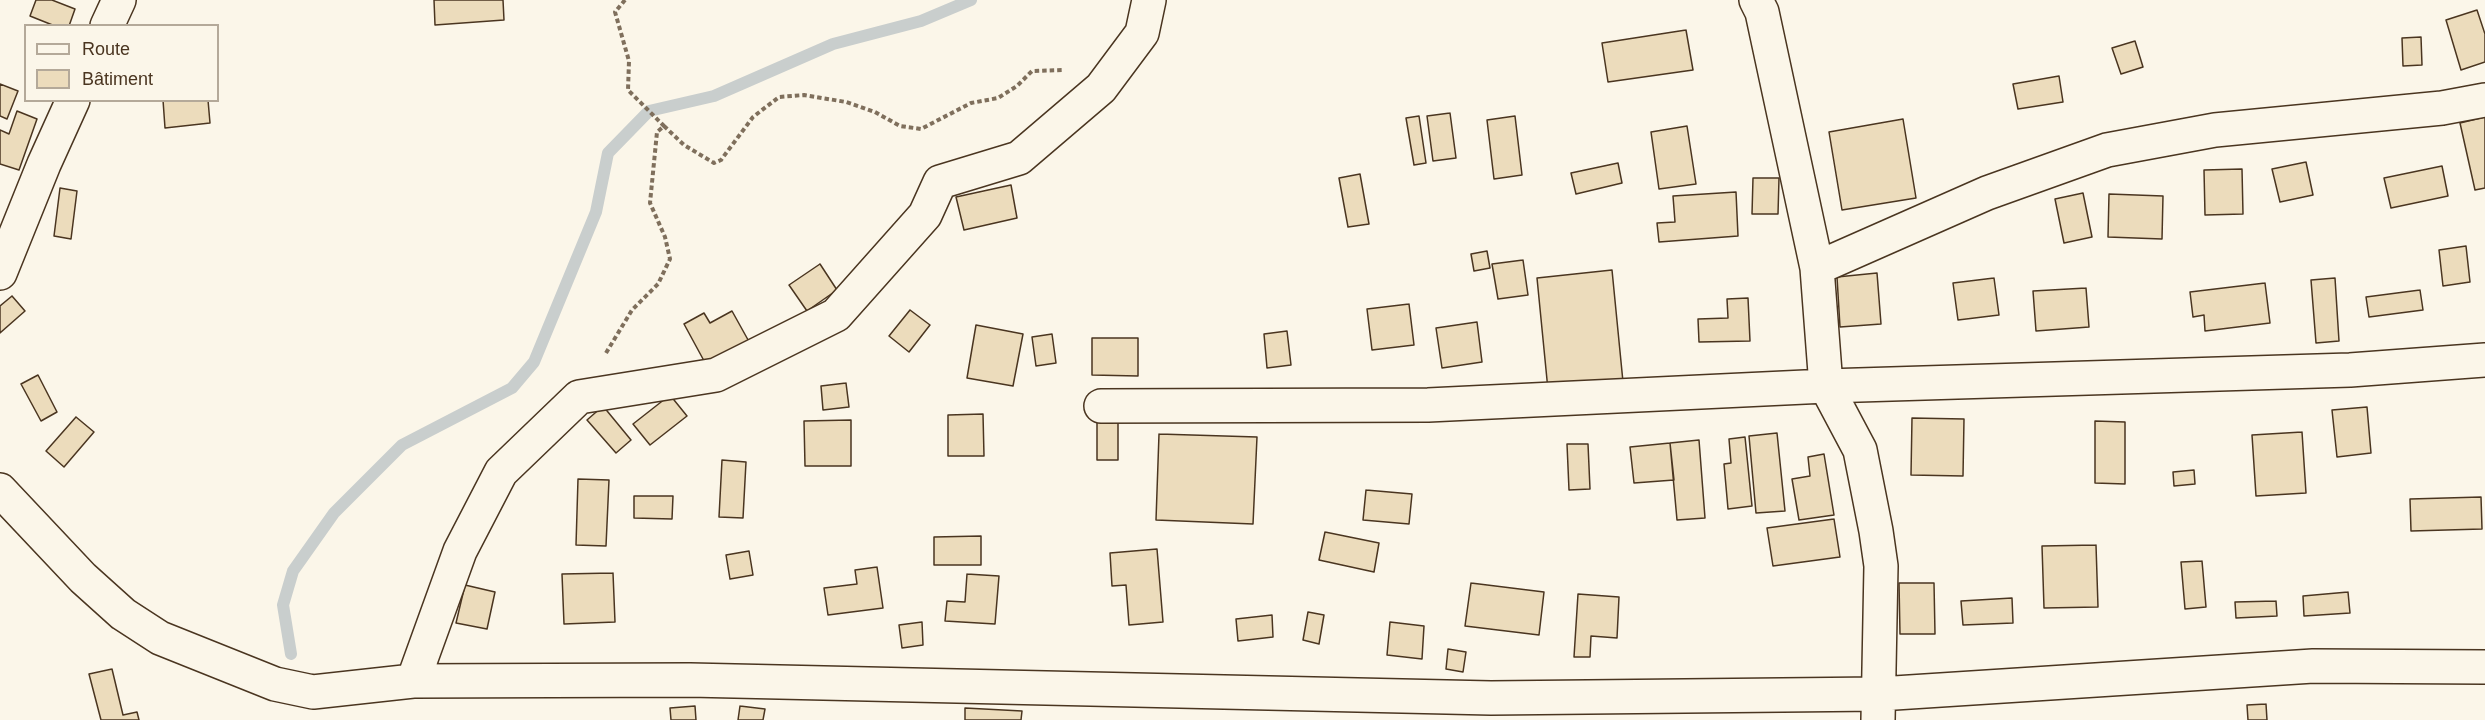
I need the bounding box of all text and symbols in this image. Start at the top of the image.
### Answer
legend [24,24,219,102]
text: Route [82,39,130,59]
text: Bâtiment [82,69,153,89]

